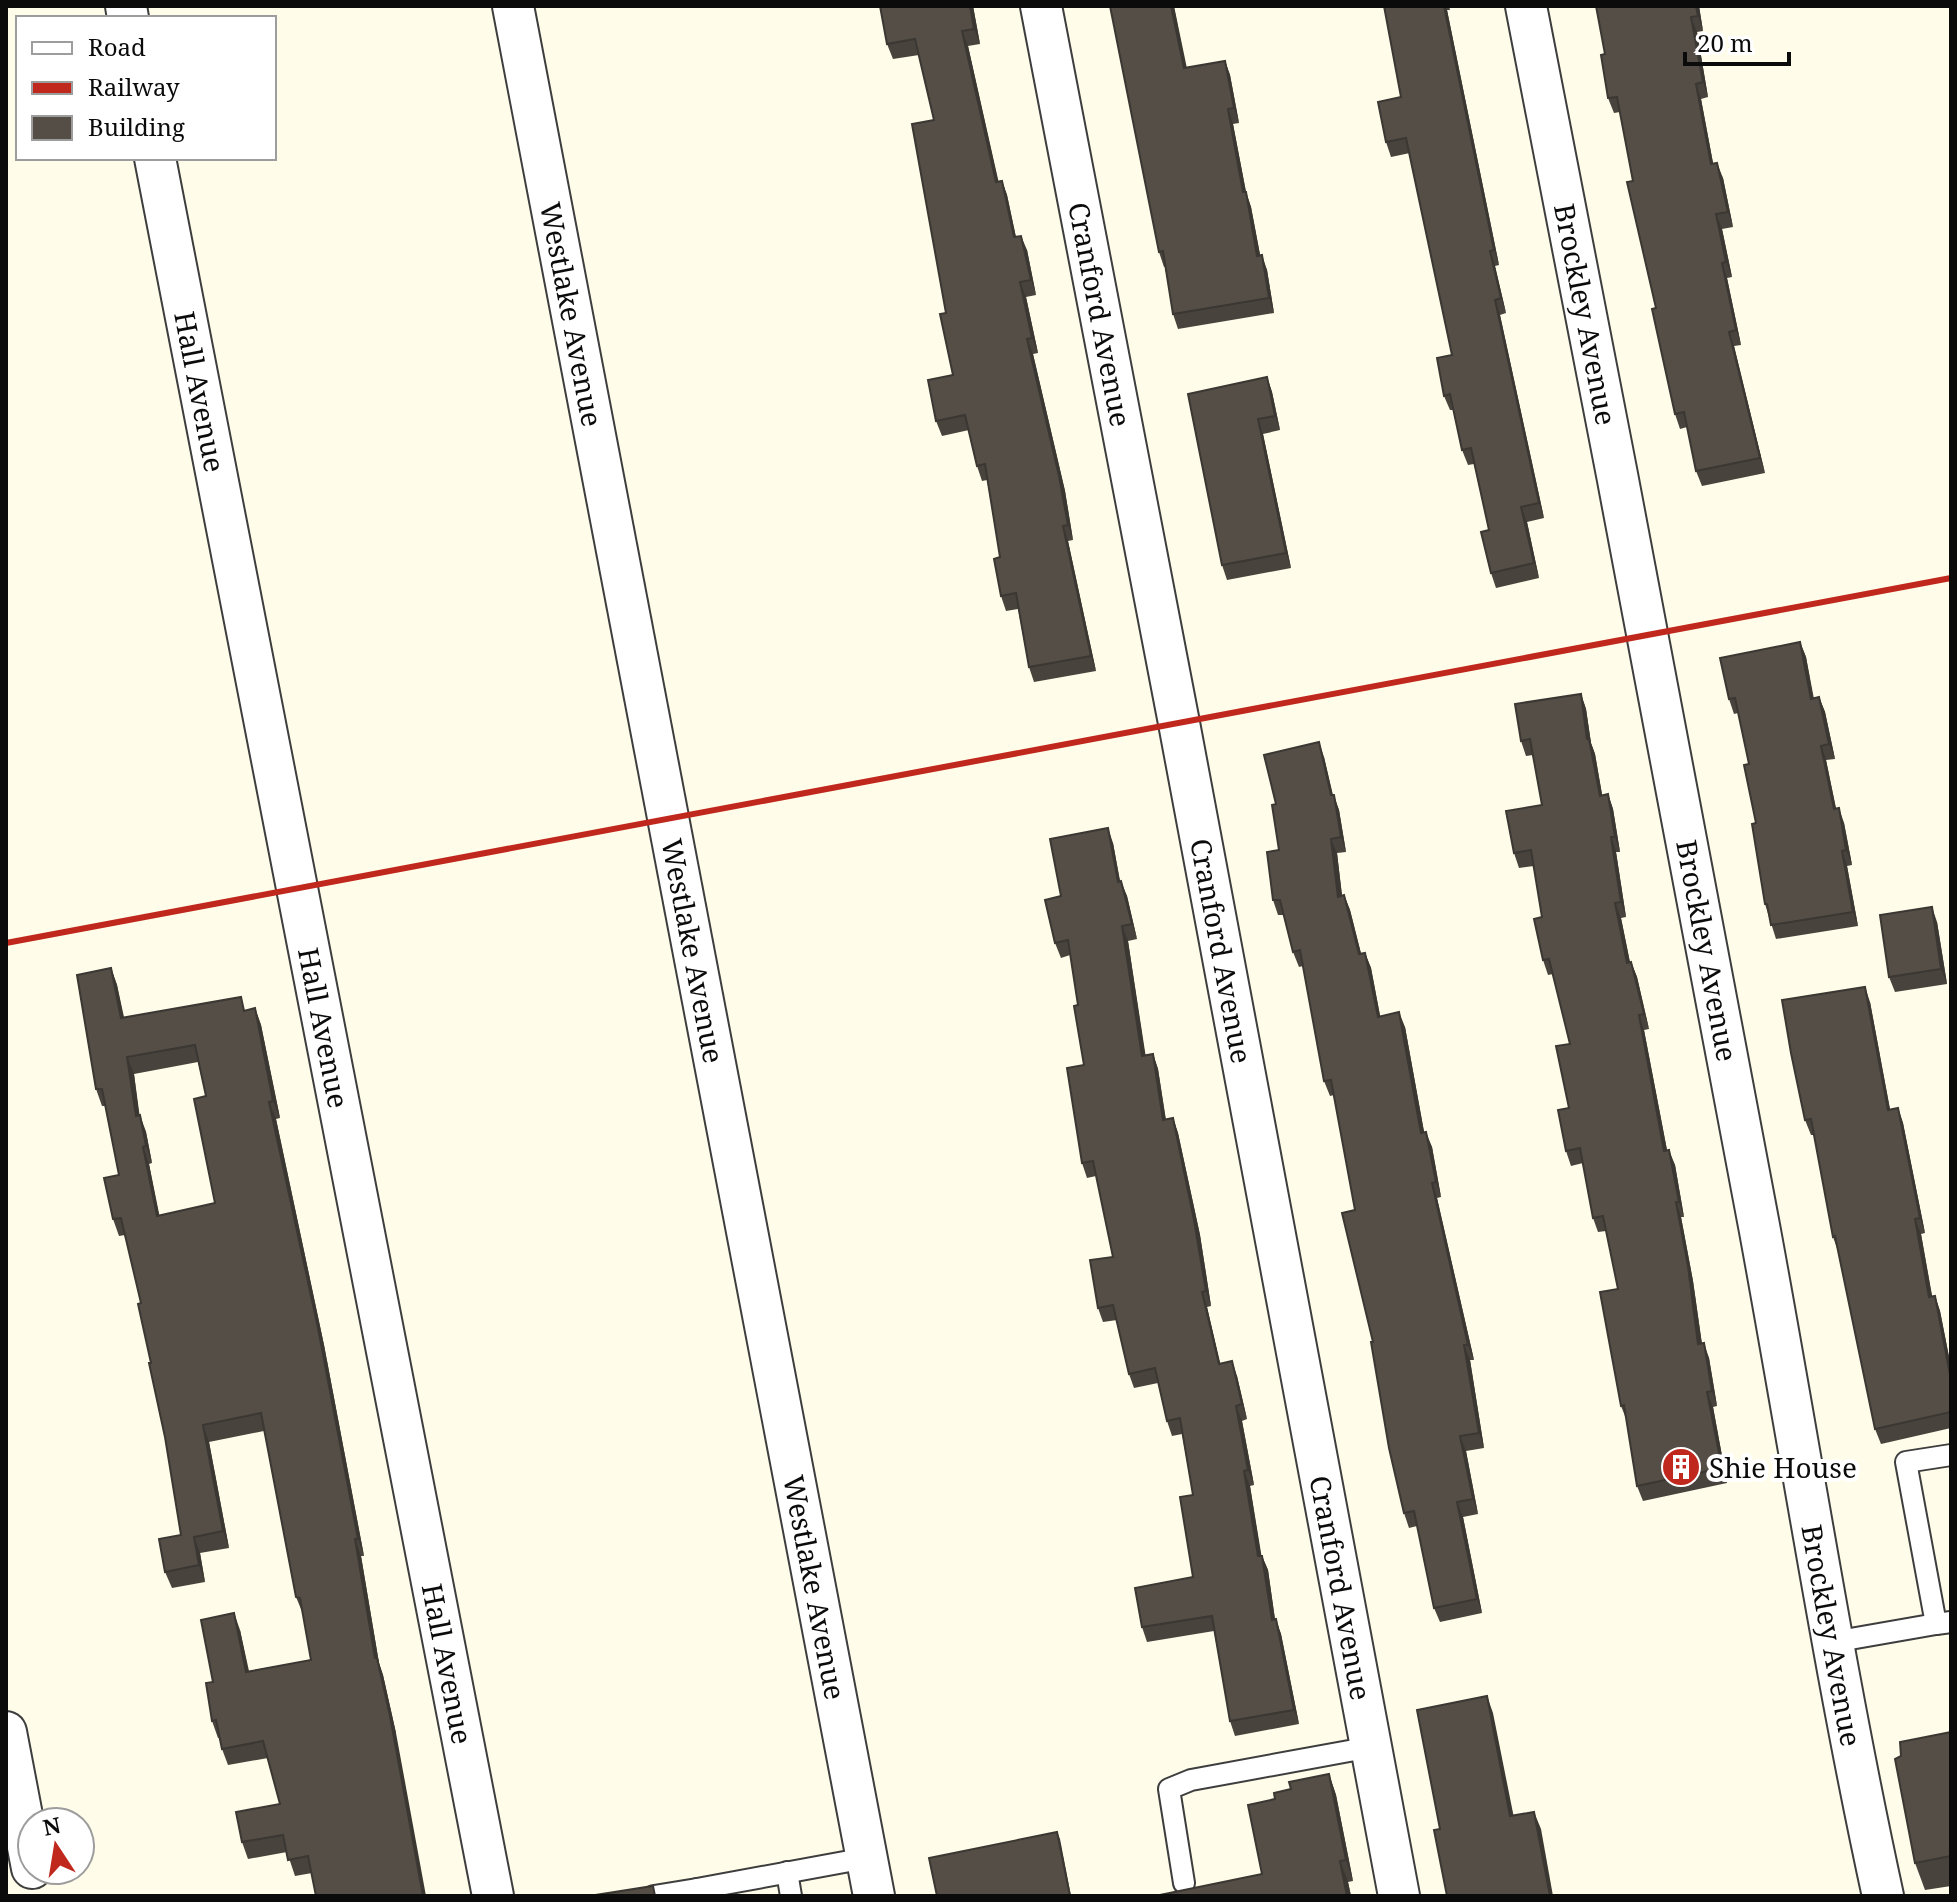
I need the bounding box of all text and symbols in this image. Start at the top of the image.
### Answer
legend [16,16,276,160]
scale bar [1685,16,1789,66]
text: 20 m [1697,26,1753,59]
text: Road [88,30,146,63]
text: Railway [88,70,180,103]
text: Building [88,110,185,143]
street label: Westlake Avenue [532,199,612,430]
street label: Cranford Avenue [1060,199,1141,430]
street label: Brockley Avenue [1546,200,1626,428]
street label: Hall Avenue [166,308,235,475]
street label: Westlake Avenue [653,835,734,1066]
street label: Cranford Avenue [1182,835,1261,1066]
street label: Brockley Avenue [1668,837,1747,1065]
street label: Hall Avenue [290,944,358,1111]
building icon: Shie House [1660,1446,1702,1488]
place label: Shie House [1709,1448,1857,1486]
street label: Westlake Avenue [775,1472,855,1703]
street label: Cranford Avenue [1302,1472,1381,1703]
street label: Brockley Avenue [1793,1522,1871,1750]
street label: Hall Avenue [414,1580,482,1747]
north arrow [16,1806,96,1886]
text: N [40,1809,63,1842]

